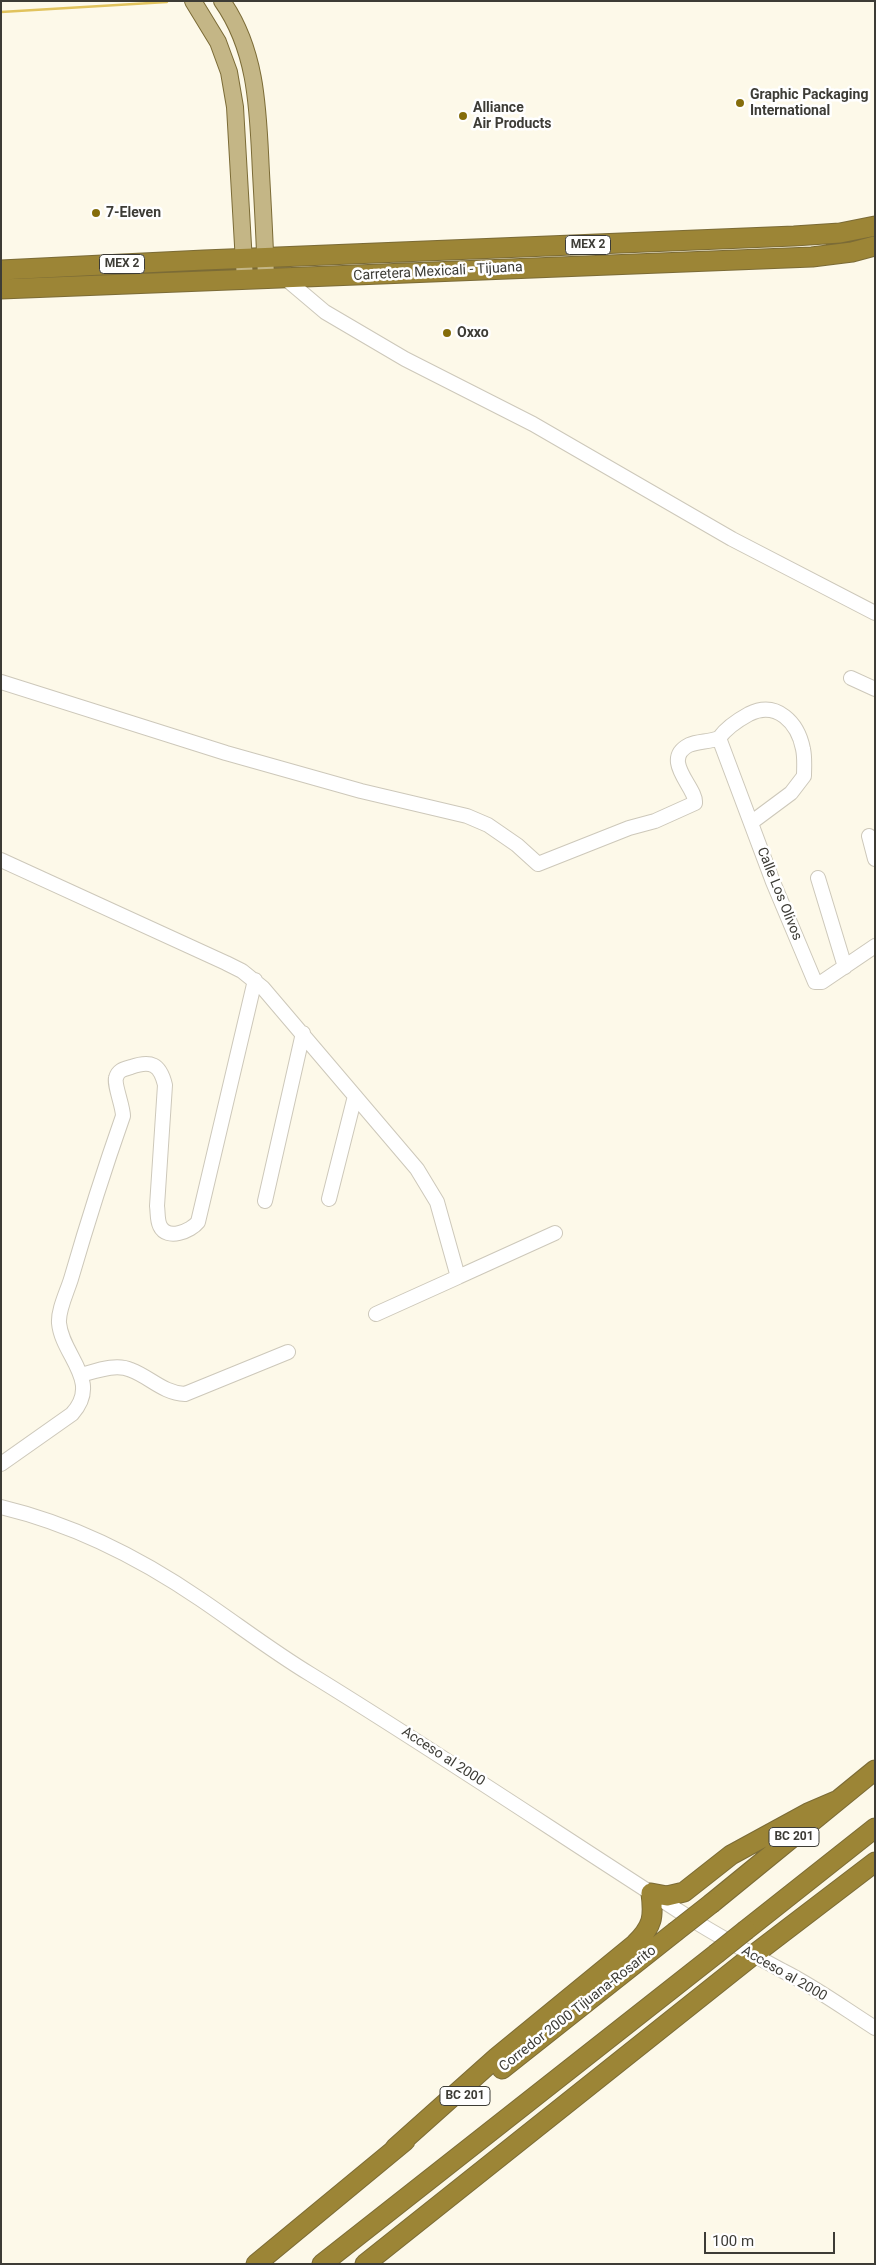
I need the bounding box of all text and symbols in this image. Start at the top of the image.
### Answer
place label: Graphic Packaging International [750,87,868,120]
marker: Graphic Packaging International [734,97,746,109]
place label: Alliance Air Products [473,100,552,132]
marker: Alliance Air Products [457,110,469,122]
place label: 7-Eleven [106,205,161,221]
marker: 7-Eleven [90,207,102,219]
road number: MEX 2 [566,236,610,254]
road number: MEX 2 [100,254,144,274]
street label: Carretera Mexicali - Tijuana [353,259,523,285]
place label: Oxxo [457,325,489,341]
marker: Oxxo [441,327,453,339]
street label: Calle Los Olivos [753,845,805,943]
street label: Acceso al 2000 [398,1724,488,1790]
road number: BC 201 [769,1828,819,1846]
street label: Corredor 2000 Tijuana-Rosarito [496,1942,660,2076]
street label: Acceso al 2000 [738,1943,830,2005]
road number: BC 201 [440,2086,490,2106]
scale bar [706,2222,837,2254]
text: 100 m [712,2232,754,2250]

